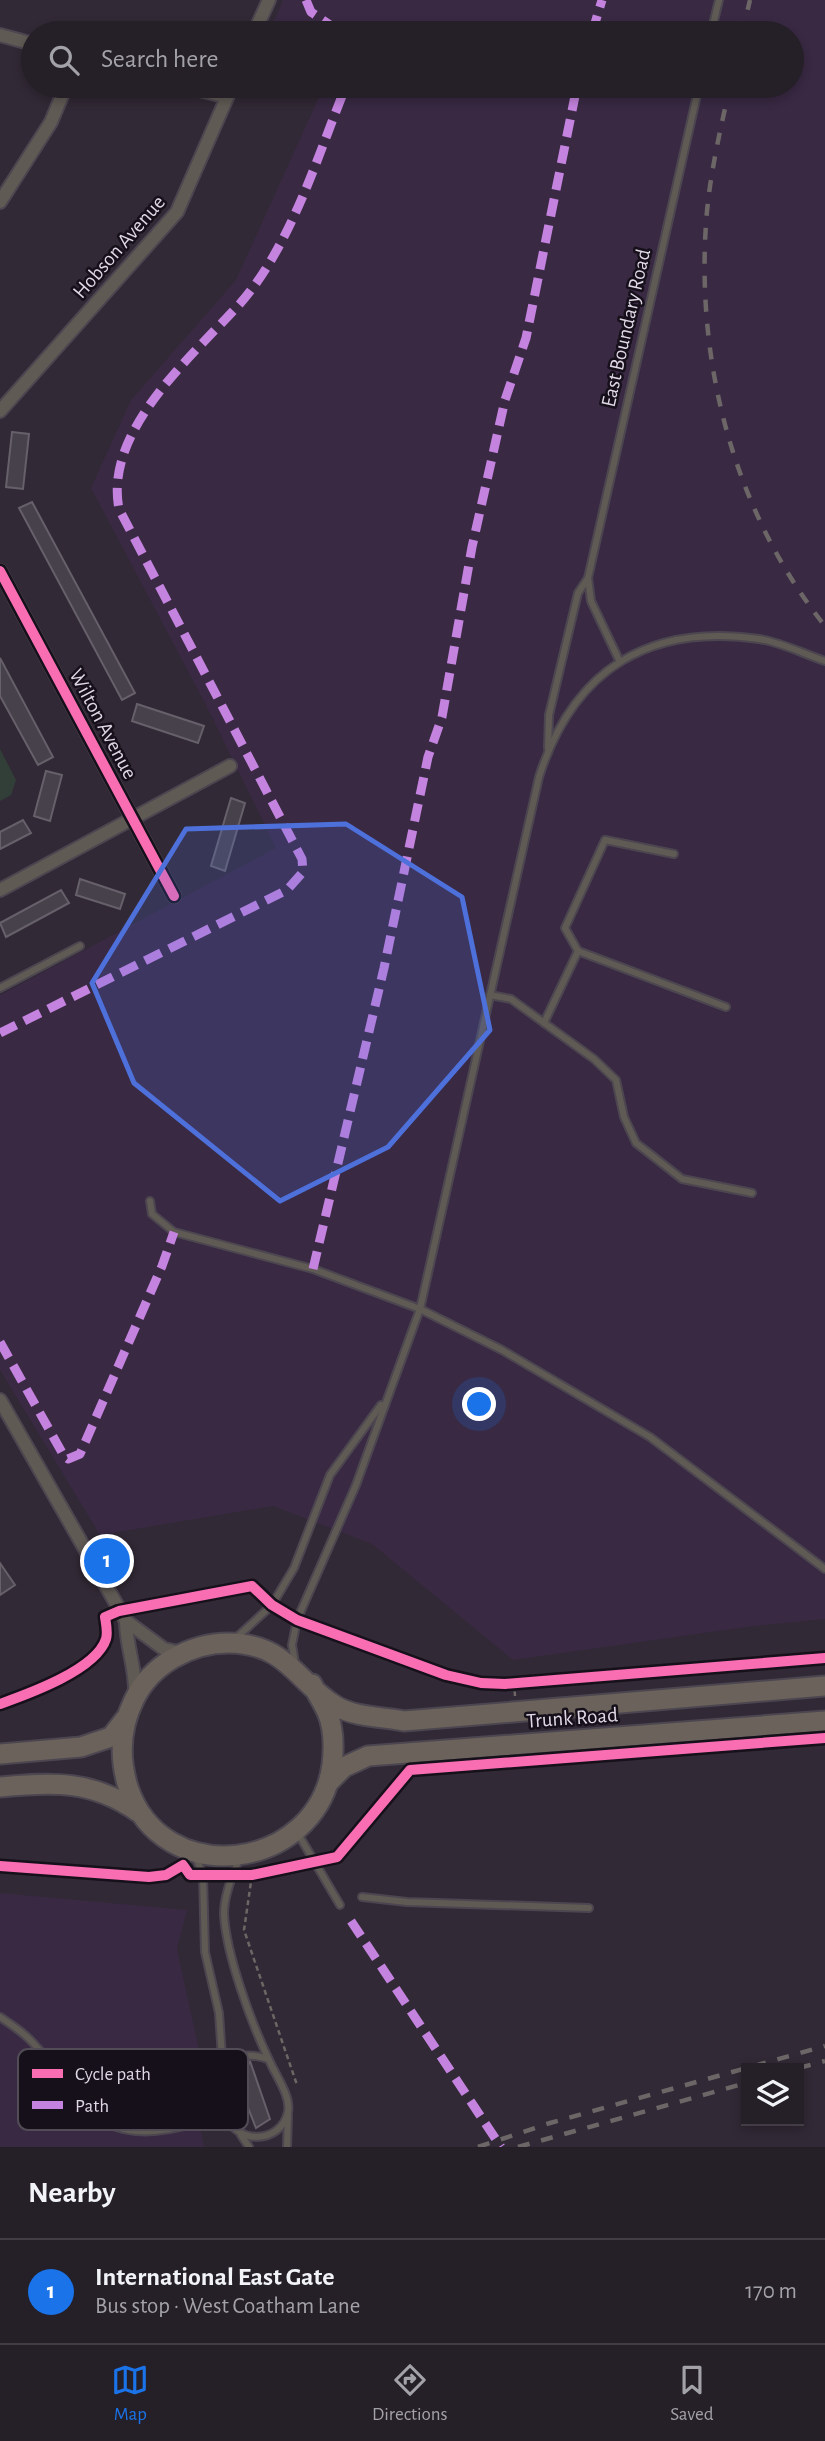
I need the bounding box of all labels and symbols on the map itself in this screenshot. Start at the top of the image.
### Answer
street label: Hobson Avenue [69,192,169,302]
street label: East Boundary Road [598,247,654,409]
street label: Wilton Avenue [65,666,141,782]
your location [462,1387,496,1421]
pin: 1 [84,1535,130,1587]
street label: Trunk Road [525,1704,619,1732]
legend [18,2049,248,2130]
text: Cycle path [75,2065,151,2084]
text: Path [75,2097,109,2116]

